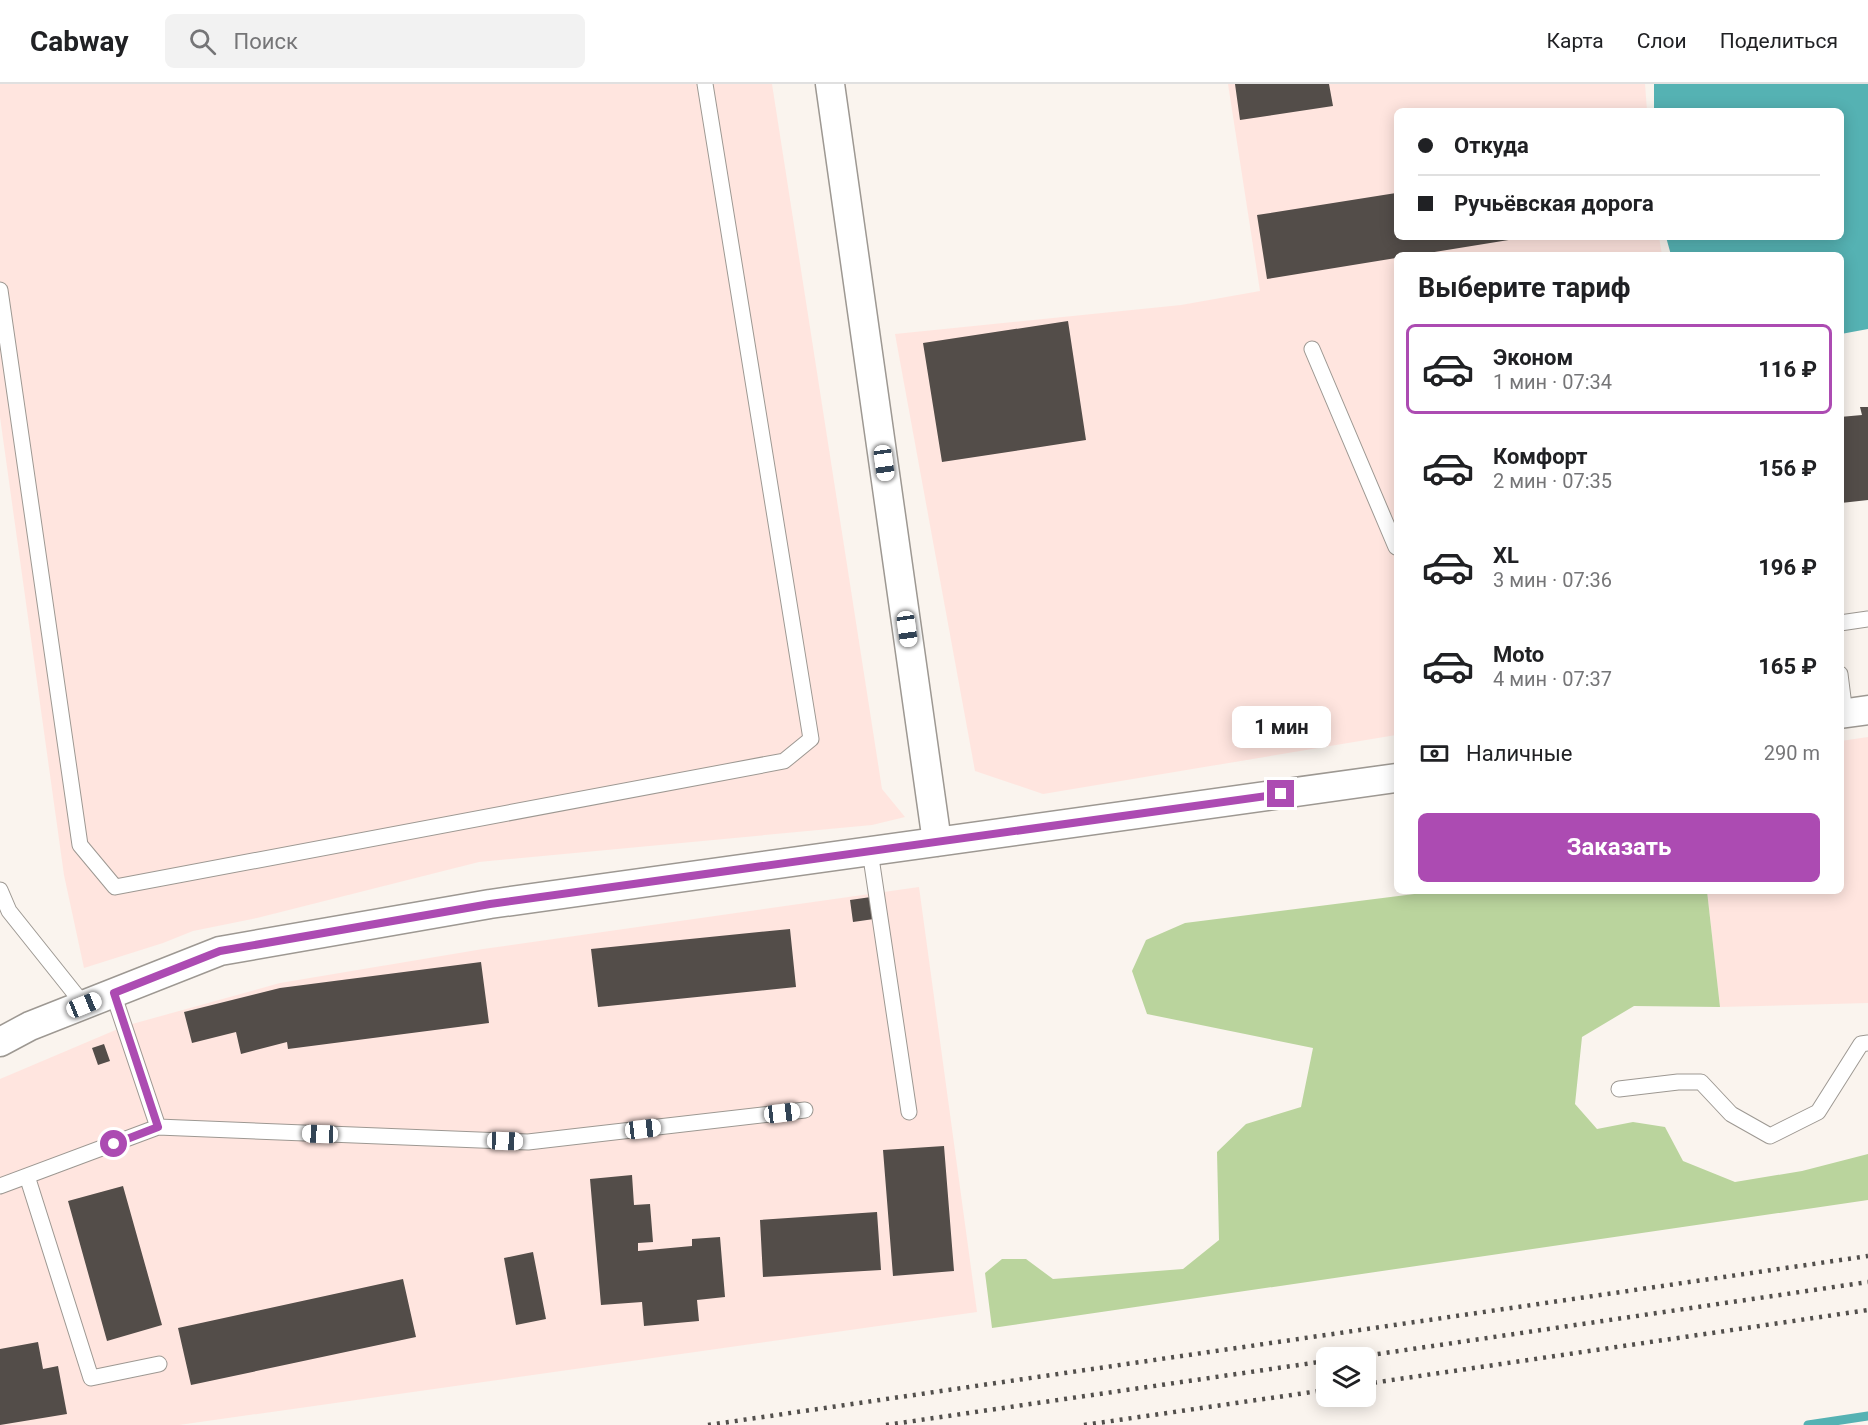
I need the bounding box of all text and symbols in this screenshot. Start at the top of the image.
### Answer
search box [165,14,585,68]
text: Cabway [30,25,129,58]
icon: search [186,25,219,58]
text: Поиск [234,29,298,54]
text: Карта [1547,29,1604,53]
text: Слои [1637,29,1687,53]
text: Поделиться [1720,29,1838,53]
text: Откуда [1454,133,1529,158]
text: Ручьёвская дорога [1454,191,1654,216]
text: Выберите тариф [1418,272,1630,304]
icon: car [1421,342,1475,396]
text: Эконом [1493,345,1573,370]
text: 116 ₽ [1758,357,1817,382]
text: 1 мин · 07:34 [1493,370,1612,394]
icon: car [1421,441,1475,495]
car [873,444,895,482]
text: Комфорт [1493,444,1588,469]
text: 156 ₽ [1758,456,1817,481]
text: 2 мин · 07:35 [1493,469,1612,493]
icon: car [1421,540,1475,594]
text: XL [1493,543,1519,568]
text: 196 ₽ [1758,555,1817,580]
text: 3 мин · 07:36 [1493,568,1612,592]
car [896,610,918,648]
icon: car [1421,639,1475,693]
text: Moto [1493,642,1544,667]
text: 165 ₽ [1758,654,1817,679]
text: 4 мин · 07:37 [1493,667,1612,691]
callout: 1 мин [1232,707,1330,749]
text: 1 мин [1254,715,1309,739]
icon: cash [1418,737,1451,770]
text: Наличные [1466,741,1572,766]
text: 290 m [1764,741,1820,765]
route end [1267,780,1294,807]
button: Заказать [1418,813,1820,882]
car [64,990,104,1020]
car [763,1102,801,1124]
car [624,1118,662,1140]
car [302,1124,338,1144]
route start [100,1130,127,1157]
car [487,1131,523,1151]
map controls [1316,1347,1376,1407]
button: layers [1316,1347,1376,1407]

